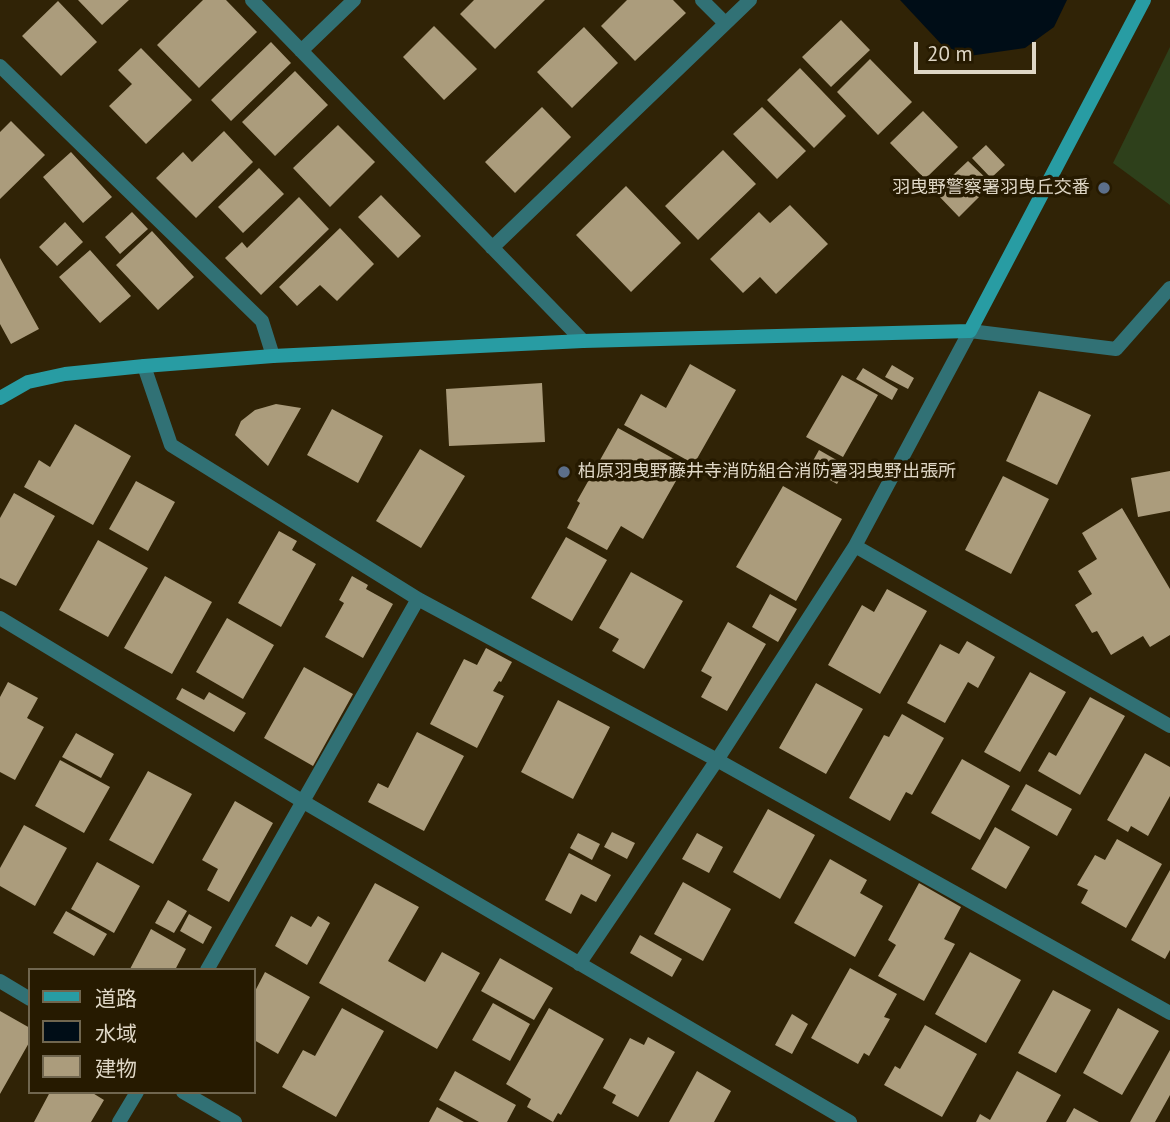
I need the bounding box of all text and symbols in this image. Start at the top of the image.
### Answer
scale bar [918,28,1040,72]
text: 20 m [927,40,973,67]
place label: 羽曳野警察署羽曳丘交番 [892,177,1090,199]
marker: 羽曳野警察署羽曳丘交番 [1096,180,1112,196]
place label: 柏原羽曳野藤井寺消防組合消防署羽曳野出張所 [578,461,956,483]
marker: 柏原羽曳野藤井寺消防組合消防署羽曳野出張所 [556,464,572,480]
legend [28,968,256,1094]
text: 道路 [95,985,137,1012]
text: 水域 [95,1020,137,1047]
text: 建物 [95,1055,137,1082]

